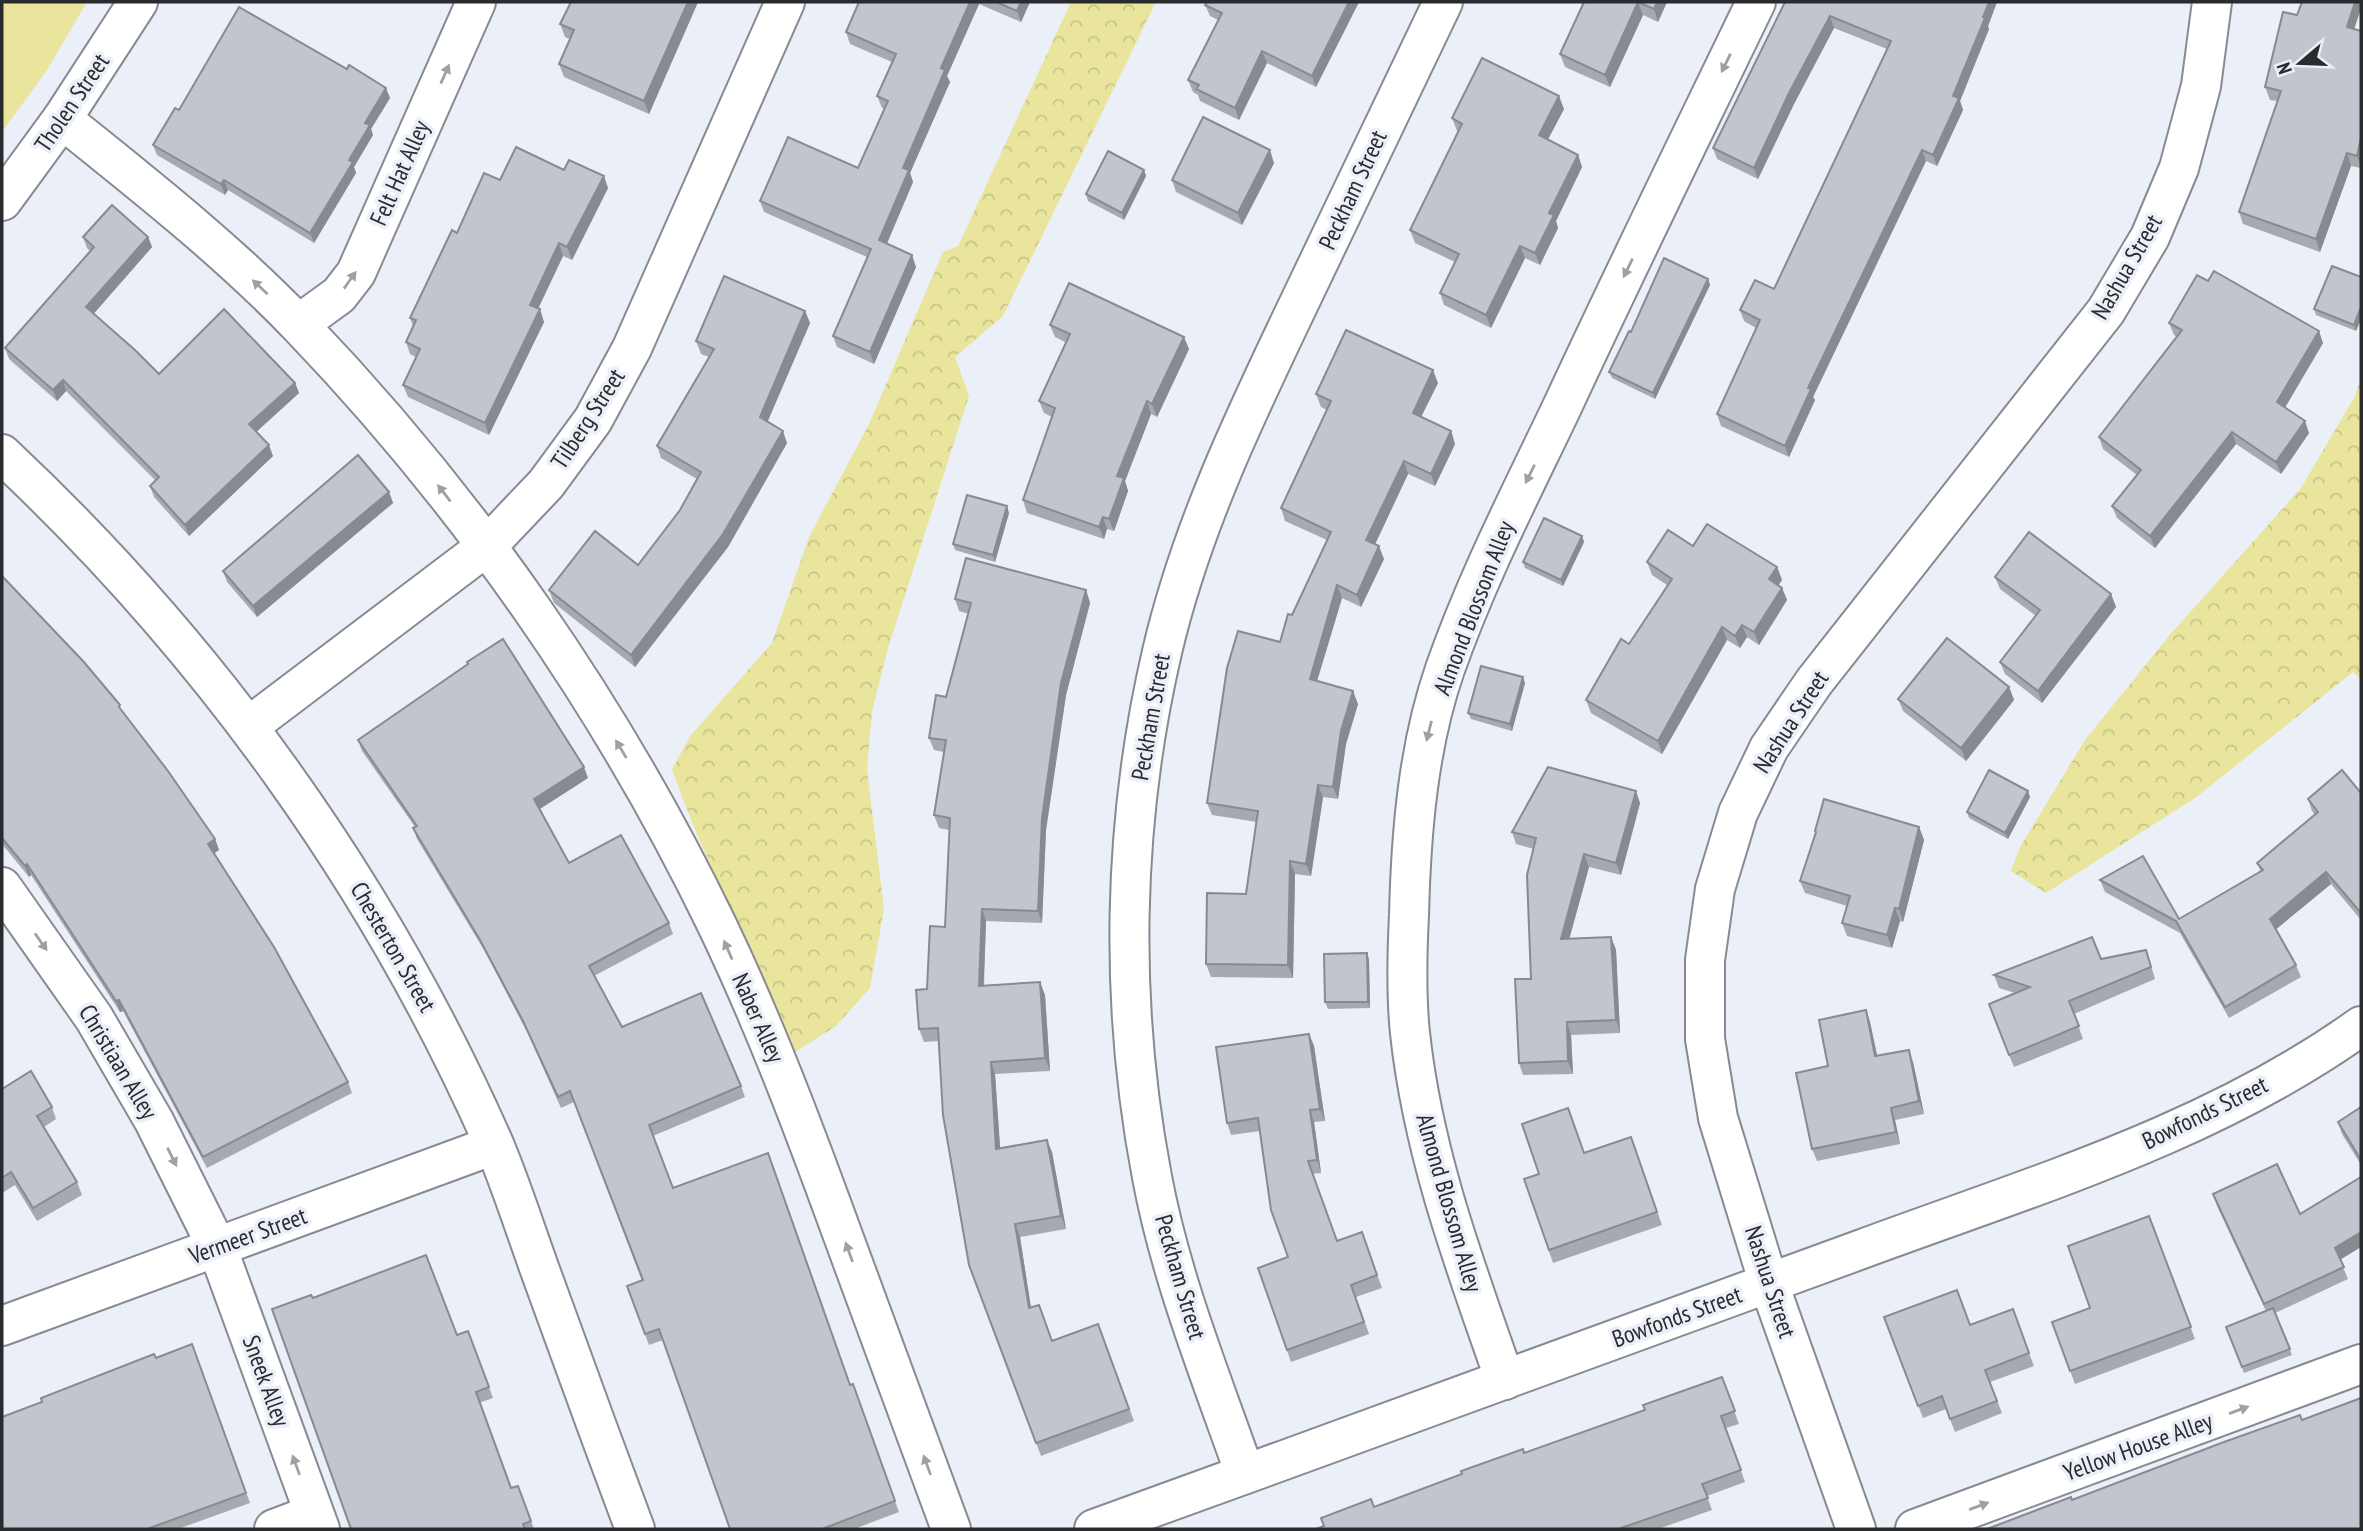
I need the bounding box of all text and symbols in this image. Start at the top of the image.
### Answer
north arrow [2265,28,2335,98]
street label: Tholen Street [27,47,116,158]
one-way arrow [1721,53,1732,73]
text: N [2271,60,2297,77]
one-way arrow [440,63,451,84]
street label: Felt Hat Alley [363,115,436,230]
street label: Peckham Street [1311,125,1394,254]
street label: Nashua Street [2084,208,2169,325]
one-way arrow [1622,258,1634,278]
one-way arrow [343,271,357,289]
one-way arrow [251,279,268,296]
street label: Tilberg Street [544,362,632,475]
one-way arrow [1524,464,1535,484]
one-way arrow [437,484,452,502]
street label: Almond Blossom Alley [1426,516,1521,699]
street label: Peckham Street [1124,651,1177,783]
street label: Nashua Street [1746,664,1835,779]
one-way arrow [1423,720,1434,742]
one-way arrow [615,739,628,758]
street label: Chesterton Street [344,876,443,1018]
one-way arrow [34,933,48,951]
one-way arrow [722,939,733,960]
street label: Naber Alley [725,968,792,1067]
street label: Christiaan Alley [72,999,165,1125]
street label: Bowfonds Street [2137,1069,2273,1156]
street label: Almond Blossom Alley [1409,1110,1490,1296]
one-way arrow [167,1147,178,1167]
street label: Vermeer Street [184,1200,311,1271]
street label: Peckham Street [1148,1211,1213,1343]
street label: Nashua Street [1738,1222,1803,1342]
one-way arrow [843,1241,854,1262]
street label: Bowfonds Street [1608,1279,1746,1354]
street label: Sneek Alley [236,1331,297,1431]
one-way arrow [2228,1404,2249,1415]
street label: Yellow House Alley [2059,1405,2217,1488]
one-way arrow [290,1455,301,1476]
one-way arrow [921,1455,932,1476]
one-way arrow [1969,1500,1990,1511]

